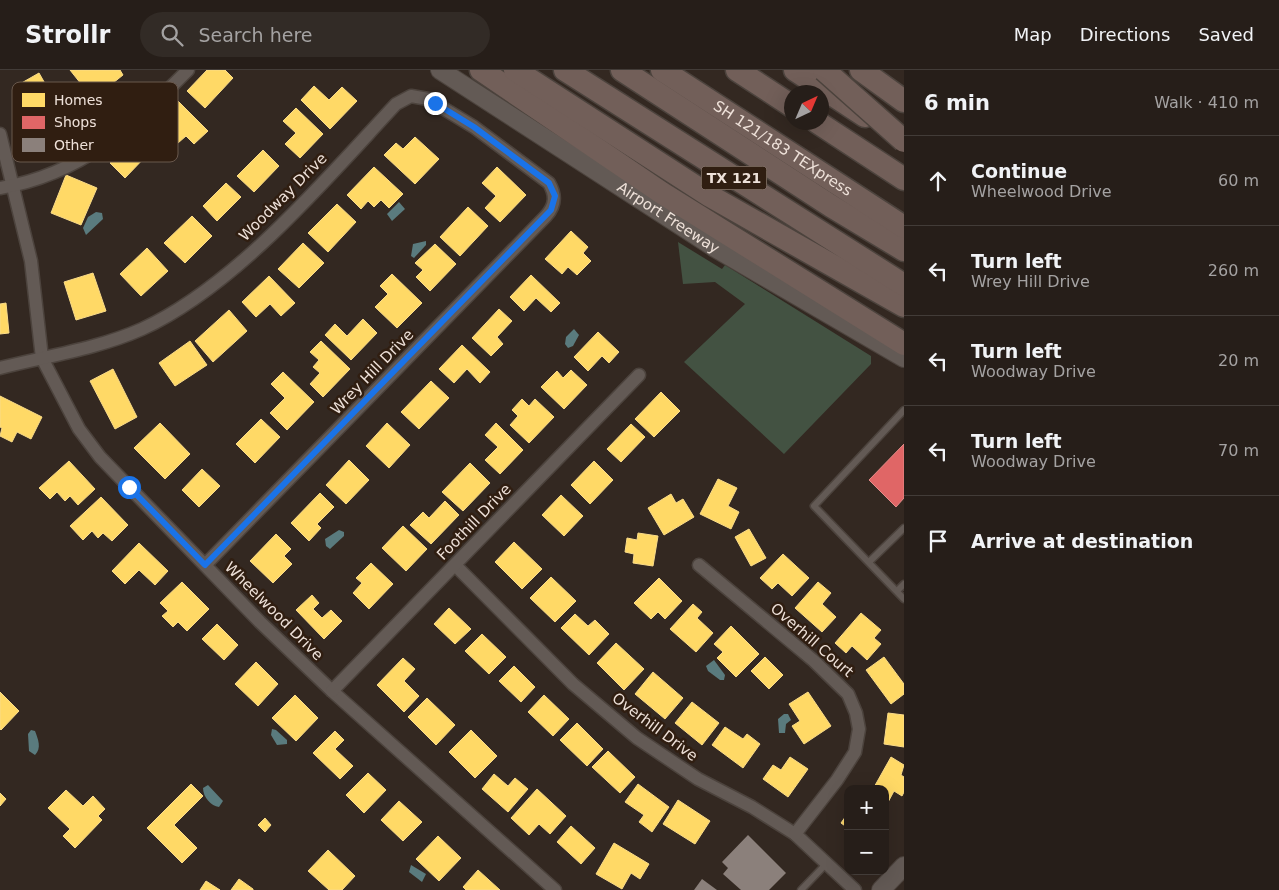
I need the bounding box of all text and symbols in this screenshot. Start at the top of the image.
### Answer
search box [140,12,490,57]
text: Strollr [25,21,110,49]
icon: search [158,21,186,49]
text: Search here [198,24,313,46]
text: Map [1014,24,1052,45]
text: Directions [1080,24,1170,45]
text: Saved [1198,24,1254,45]
legend [12,82,178,162]
north arrow [784,85,829,130]
text: 6 min [924,91,990,115]
text: Homes [54,92,103,108]
route end [424,92,447,115]
text: Walk · 410 m [1154,93,1259,112]
street label: SH 121/183 TEXpress [710,97,856,200]
text: Shops [54,114,97,130]
text: Other [54,137,94,153]
street label: Woodway Drive [235,149,331,245]
text: Continue [971,160,1067,182]
road number: TX 121 [702,166,766,190]
icon: ahead [924,167,952,195]
text: 60 m [1218,171,1259,190]
street label: Airport Freeway [614,178,723,258]
text: Wheelwood Drive [971,182,1112,201]
text: Turn left [971,250,1062,272]
icon: left [924,257,952,285]
text: 260 m [1208,261,1259,280]
text: Wrey Hill Drive [971,272,1090,291]
street label: Wrey Hill Drive [327,326,417,418]
text: Turn left [971,340,1062,362]
icon: left [924,347,952,375]
text: 20 m [1218,351,1259,370]
text: Woodway Drive [971,362,1096,381]
text: Turn left [971,430,1062,452]
icon: left [924,437,952,465]
text: 70 m [1218,441,1259,460]
text: Woodway Drive [971,452,1096,471]
route start [118,476,141,499]
street label: Foothill Drive [433,480,515,564]
icon: arrive [924,527,952,555]
text: Arrive at destination [971,530,1193,552]
street label: Wheelwood Drive [221,558,327,664]
street label: Overhill Court [767,599,857,681]
street label: Overhill Drive [609,689,701,765]
map controls [844,785,889,875]
button: + [844,785,889,830]
button: − [844,830,889,875]

